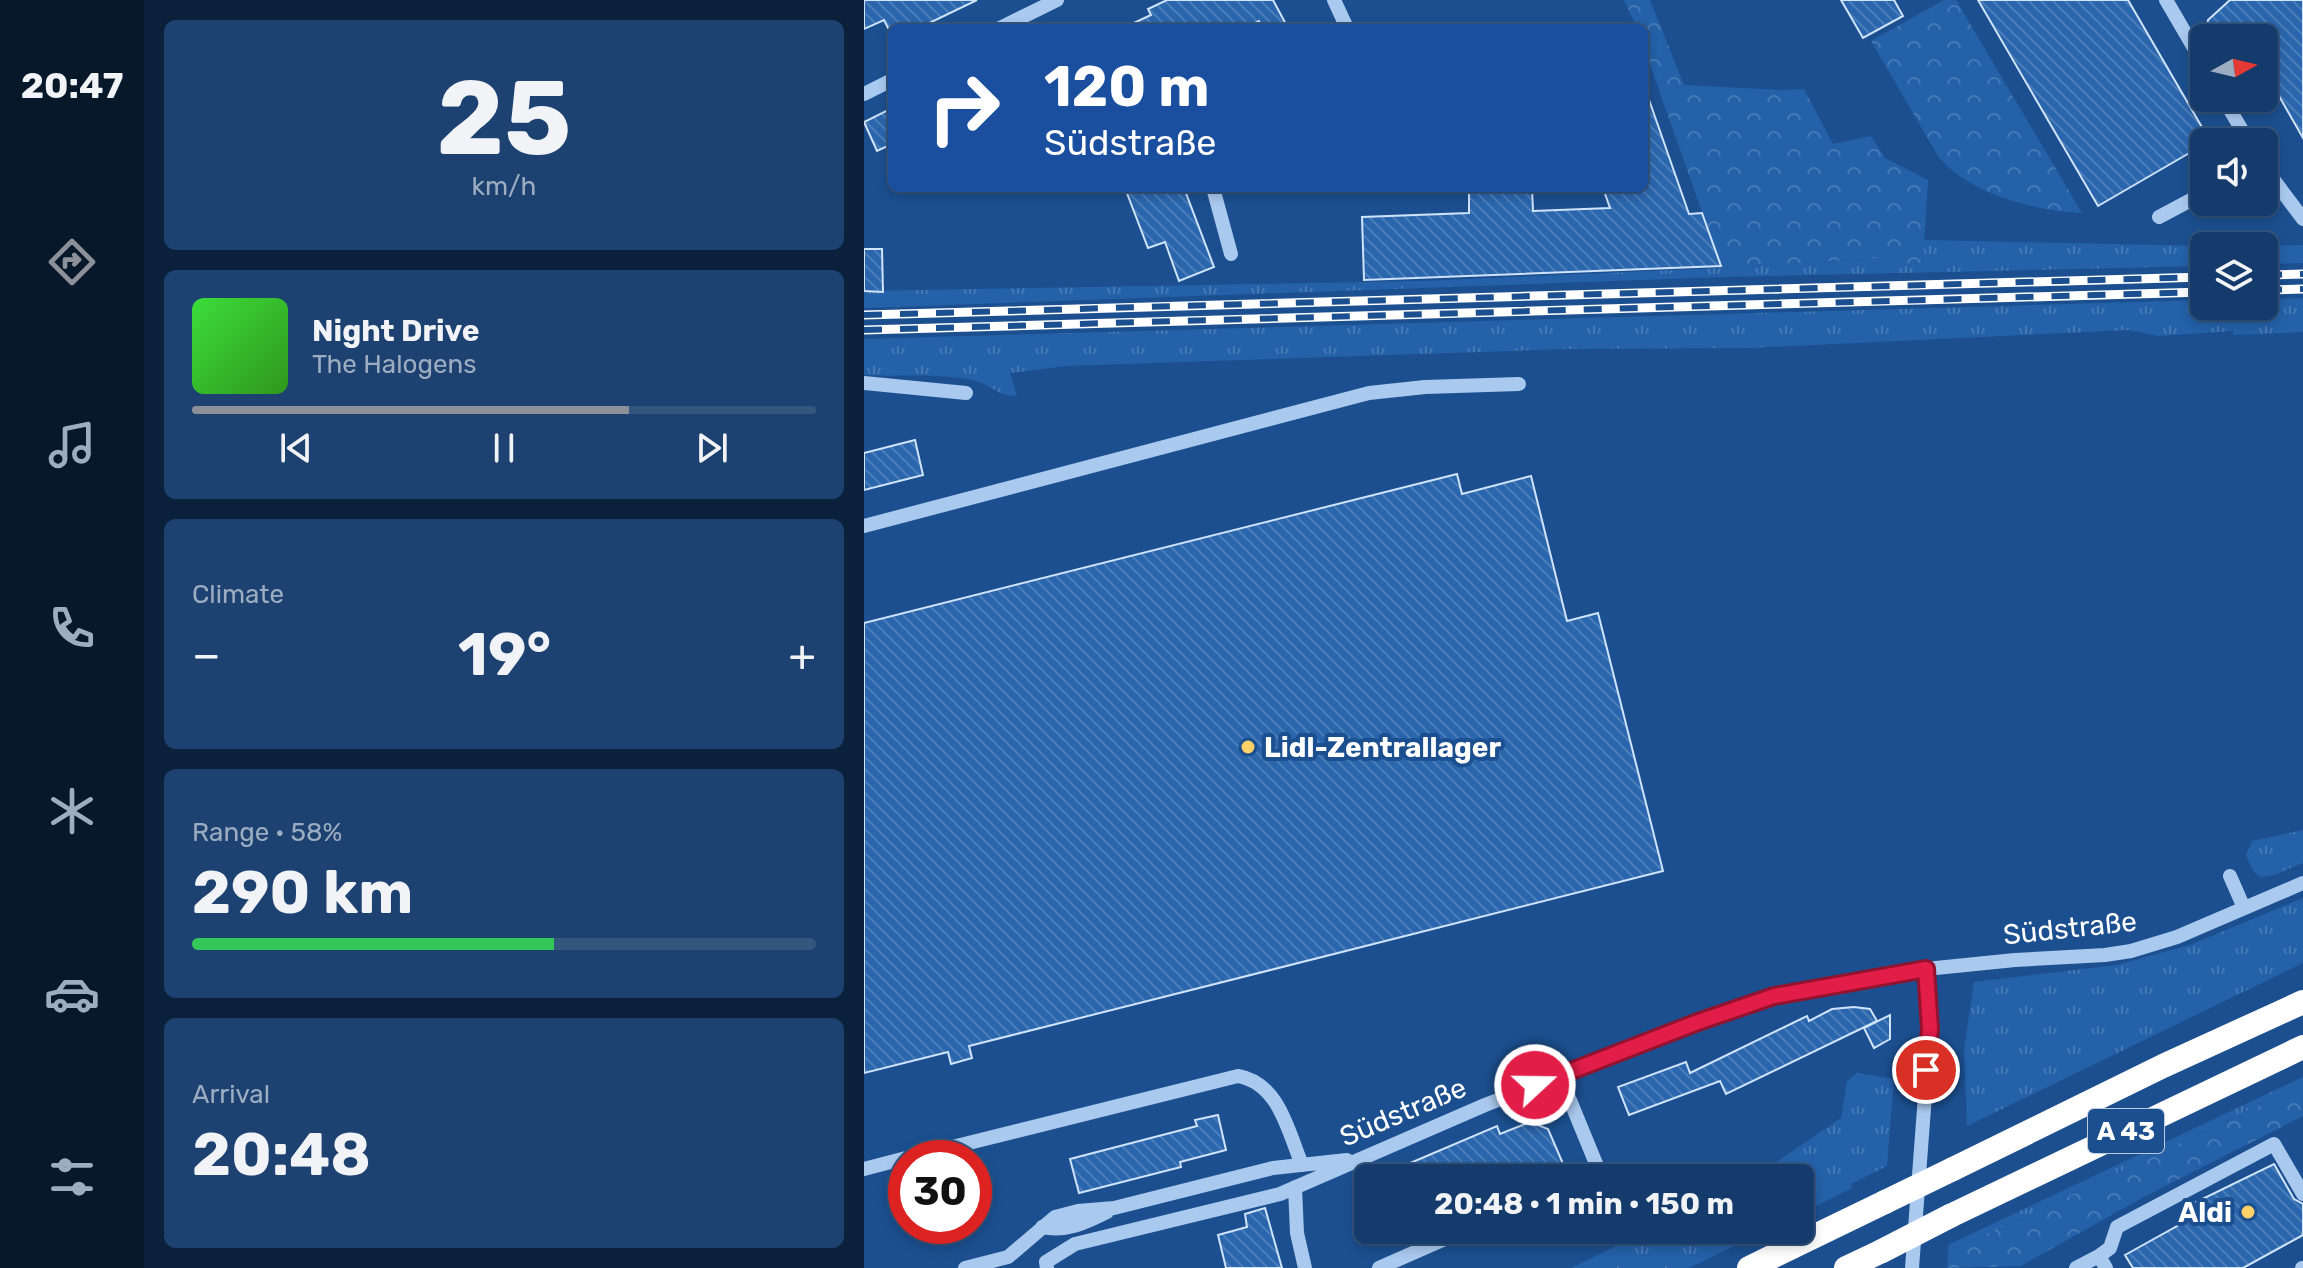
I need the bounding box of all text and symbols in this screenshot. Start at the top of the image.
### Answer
north arrow [2190,24,2278,112]
map controls [2190,24,2278,320]
text: 120 m [1044,54,1210,120]
icon: right [912,56,1016,160]
text: 25 [437,57,571,180]
text: 20:47 [21,64,123,107]
text: Südstraße [1044,121,1217,164]
button: sound [2190,128,2278,216]
text: km/h [472,171,536,202]
button: layers [2190,232,2278,320]
icon: directions [44,234,100,290]
text: Night Drive [312,313,480,349]
text: The Halogens [312,349,477,380]
icon: music [44,417,100,473]
icon: previous [274,426,318,470]
icon: pause [482,426,526,470]
icon: next [690,426,734,470]
text: Climate [192,579,284,610]
icon: phone [44,600,100,656]
text: 19° [458,619,551,690]
text: − [192,629,221,681]
text: + [789,629,816,681]
place label: Lidl-Zentrallager [1264,731,1502,764]
marker: Lidl-Zentrallager [1239,738,1257,756]
icon: climate [44,783,100,839]
text: Range · 58% [192,817,342,848]
text: 290 km [192,857,413,928]
street label: Südstraße [2002,905,2138,951]
icon: car [44,966,100,1022]
pin [1892,1036,1960,1104]
position arrow [1493,1043,1577,1127]
icon: arrive [1904,1048,1948,1092]
street label: Südstraße [1335,1071,1471,1153]
text: Arrival [192,1079,270,1110]
road number: A 43 [2088,1109,2164,1153]
text: 20:48 [192,1119,371,1190]
speed limit sign: 30 [888,1140,992,1244]
icon: filters [44,1149,100,1205]
text: 20:48 · 1 min · 150 m [1434,1186,1734,1222]
place label: Aldi [2178,1196,2232,1229]
marker: Aldi [2239,1203,2257,1221]

